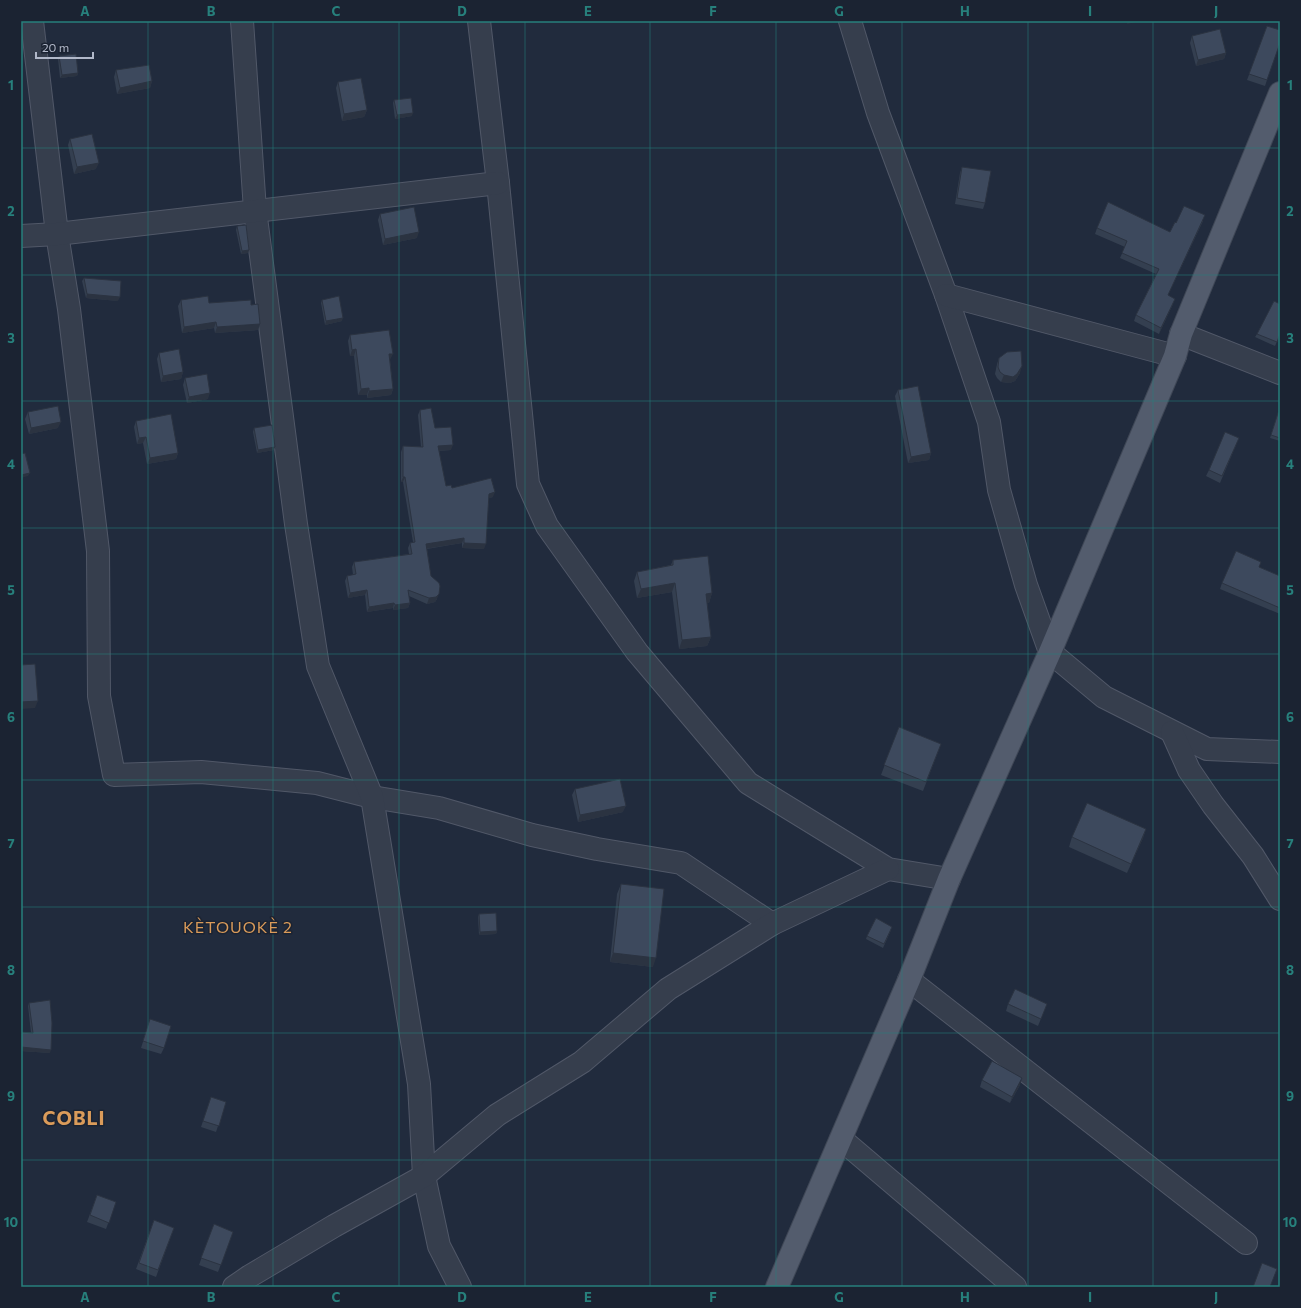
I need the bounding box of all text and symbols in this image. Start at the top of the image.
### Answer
text: A [80,3,90,19]
text: B [207,3,216,19]
text: C [332,3,341,19]
text: D [457,3,467,19]
text: E [584,3,592,19]
text: F [709,3,717,19]
text: G [834,3,844,19]
text: H [960,3,970,19]
text: I [1088,3,1092,19]
text: J [1214,3,1218,19]
scale bar [36,34,93,60]
text: 20 m [42,40,69,54]
text: 1 [8,77,14,93]
text: 1 [1287,77,1293,93]
text: 2 [7,203,15,219]
text: 2 [1286,203,1294,219]
text: 3 [7,330,15,346]
text: 3 [1286,330,1294,346]
text: 4 [7,456,15,472]
text: 4 [1286,456,1294,472]
text: 5 [7,582,15,598]
text: 5 [1286,582,1294,598]
text: 6 [7,709,15,725]
text: 6 [1286,709,1294,725]
text: 7 [7,835,15,851]
text: 7 [1286,835,1294,851]
district label: KÈTOUOKÈ 2 [183,917,293,936]
text: 8 [7,962,15,978]
text: 8 [1286,962,1294,978]
text: 9 [7,1088,15,1104]
text: 9 [1286,1088,1294,1104]
district label: COBLI [42,1106,106,1129]
text: 10 [4,1214,19,1230]
text: 10 [1283,1214,1298,1230]
text: A [80,1289,90,1305]
text: B [207,1289,216,1305]
text: C [332,1289,341,1305]
text: D [457,1289,467,1305]
text: E [584,1289,592,1305]
text: F [709,1289,717,1305]
text: G [834,1289,844,1305]
text: H [960,1289,970,1305]
text: I [1088,1289,1092,1305]
text: J [1214,1289,1218,1305]

